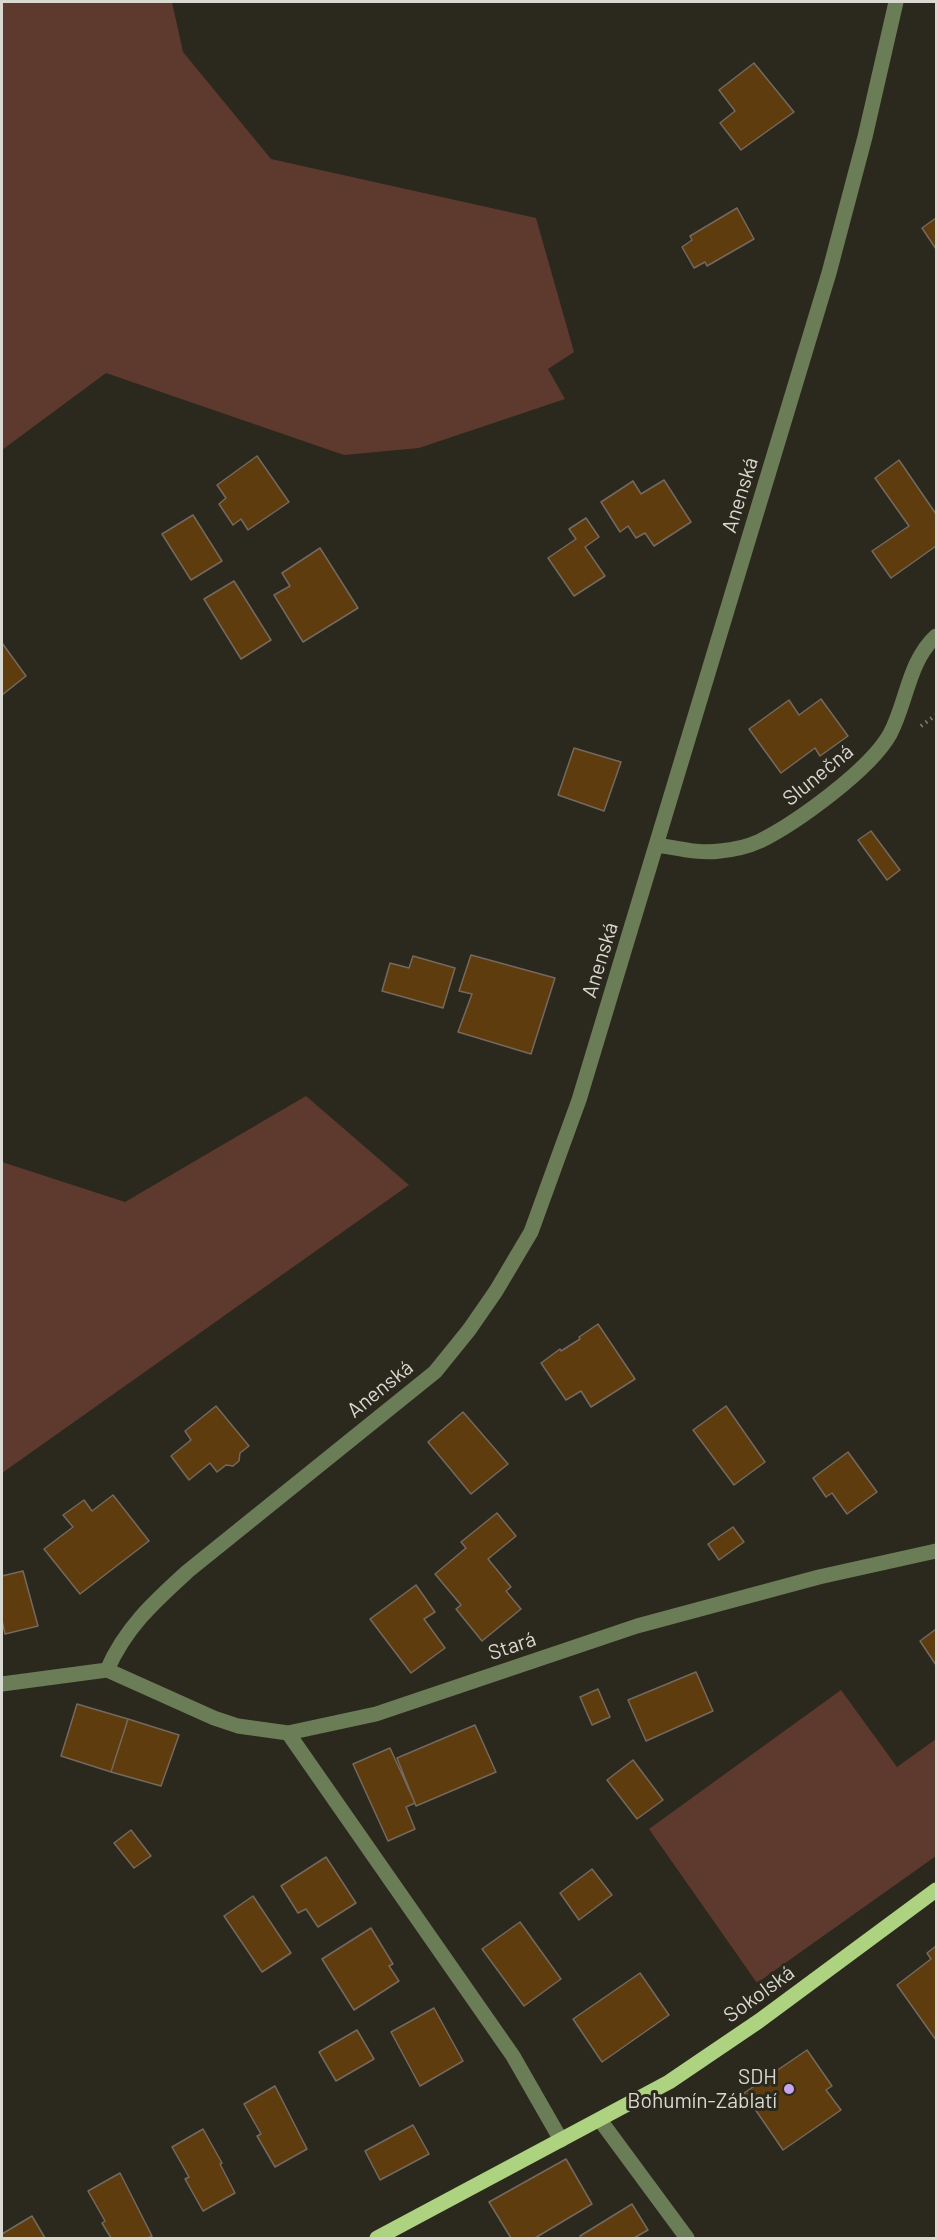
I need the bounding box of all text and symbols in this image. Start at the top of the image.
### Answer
street label: Anenská [717,454,763,536]
street label: Slunečná [778,739,858,811]
street label: Anenská [577,919,623,1001]
street label: Anenská [342,1355,418,1423]
street label: Stará [485,1626,539,1666]
street label: Sokolská [719,1960,799,2028]
place label: SDH Bohumín-Záblatí [627,2064,777,2114]
marker: SDH Bohumín-Záblatí [782,2082,796,2096]

